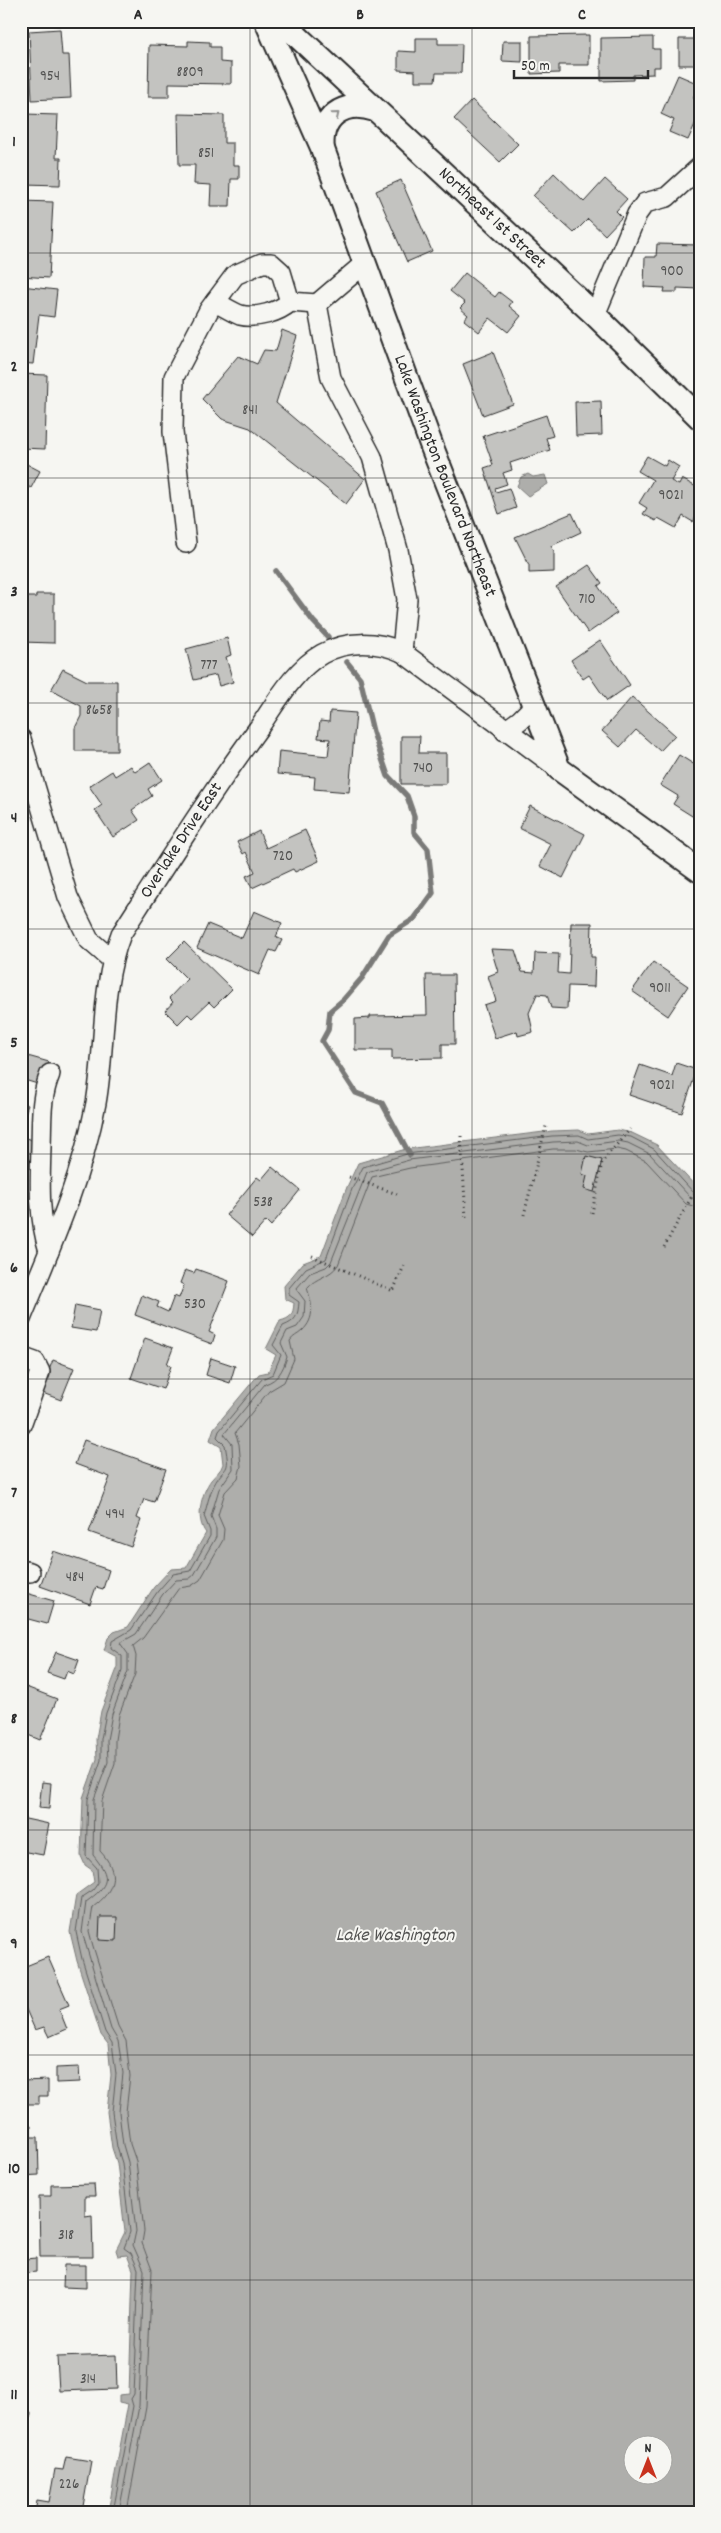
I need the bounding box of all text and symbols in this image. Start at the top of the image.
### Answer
text: A [134,4,143,27]
text: B [356,4,364,27]
text: C [578,4,586,27]
scale bar [514,48,647,80]
text: 50 m [521,56,550,78]
house number: 8809 [176,62,204,84]
house number: 954 [40,66,60,88]
one-way arrow [331,111,340,120]
text: 1 [12,131,16,154]
house number: 851 [198,143,214,165]
street label: Northeast 1st Street [433,162,552,276]
house number: 900 [660,261,684,283]
street label: Lake Washington Boulevard Northeast [387,351,503,601]
text: 2 [11,356,18,379]
house number: 841 [242,400,258,422]
house number: 9021 [659,485,683,507]
text: 3 [10,581,18,604]
house number: 710 [578,589,596,611]
house number: 777 [200,655,218,677]
house number: 8658 [86,700,112,722]
house number: 740 [413,758,433,780]
street label: Overlake Drive East [134,777,229,904]
text: 4 [11,807,17,830]
house number: 720 [273,846,293,868]
house number: 9011 [649,978,671,1000]
text: 5 [10,1032,18,1055]
house number: 9021 [650,1075,674,1097]
house number: 538 [253,1192,273,1214]
text: 6 [10,1257,18,1280]
house number: 530 [184,1294,206,1316]
text: 7 [11,1482,17,1505]
house number: 494 [105,1504,125,1526]
house number: 484 [66,1567,84,1589]
text: 8 [11,1708,18,1731]
water label: Lake Washington [336,1923,455,1950]
text: 9 [10,1933,18,1956]
text: 10 [8,2158,20,2181]
house number: 318 [58,2225,74,2247]
house number: 314 [80,2369,96,2391]
text: 11 [10,2384,18,2407]
north arrow [624,2436,674,2486]
text: N [645,2439,652,2459]
house number: 226 [59,2474,79,2496]

